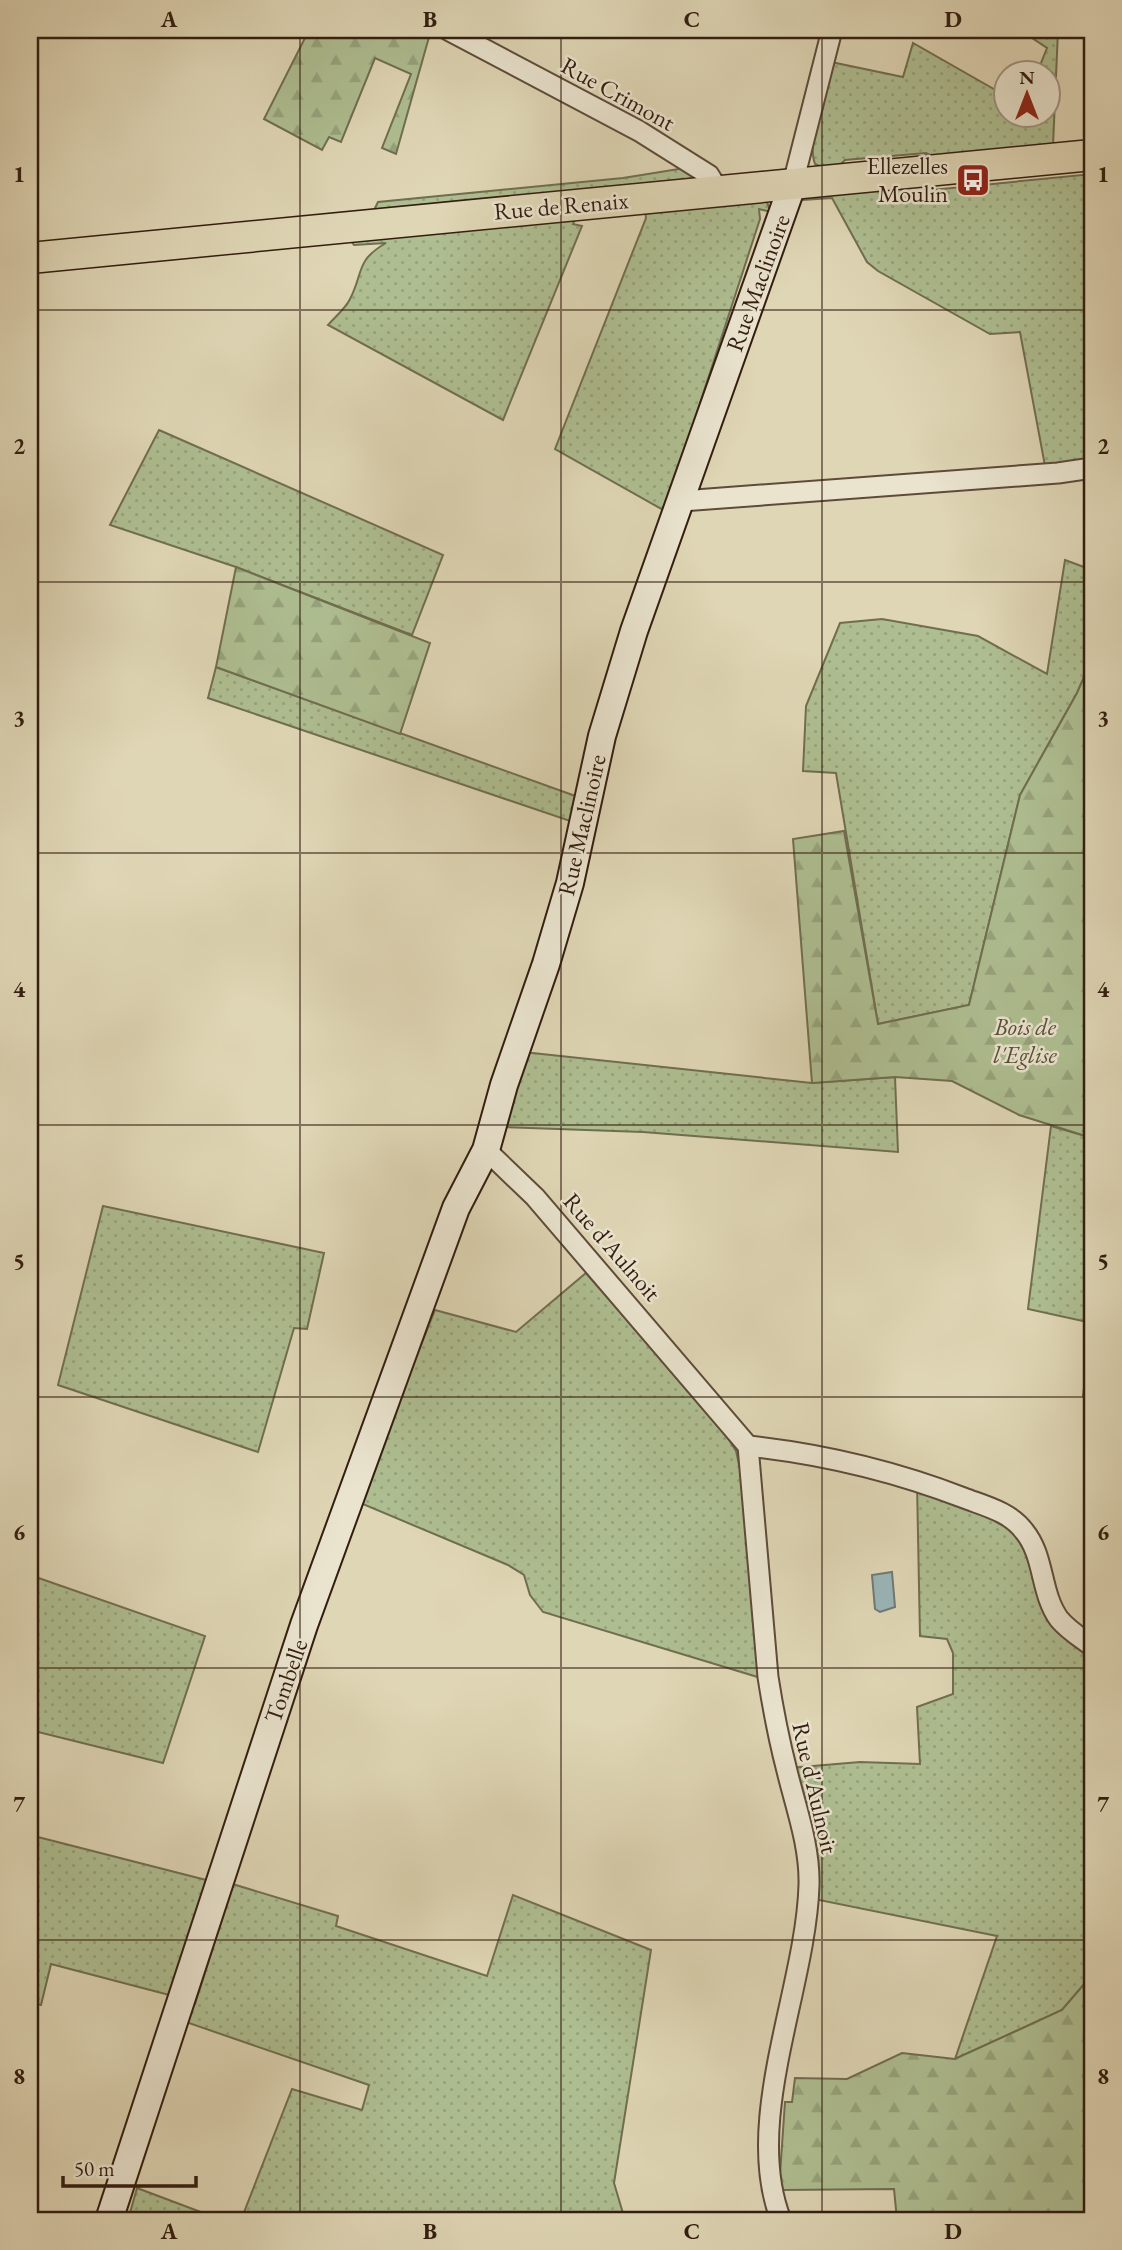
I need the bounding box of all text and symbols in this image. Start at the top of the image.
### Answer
text: A [160,4,178,34]
text: B [423,4,437,34]
text: C [684,4,700,34]
text: D [944,4,962,34]
street label: Rue Crimont [556,50,681,138]
north arrow [992,60,1062,130]
text: N [1019,65,1035,90]
place label: Ellezelles Moulin [867,150,948,209]
text: 1 [13,159,25,189]
text: 1 [1097,159,1109,189]
bus stop icon: Ellezelles Moulin [954,161,992,199]
street label: Rue de Renaix [492,184,630,227]
street label: Rue Maclinoire [718,210,797,356]
text: 2 [13,431,25,461]
text: 2 [1097,431,1109,461]
text: 3 [13,703,25,733]
text: 3 [1097,703,1109,733]
street label: Rue Maclinoire [550,751,613,898]
text: 4 [13,974,26,1004]
text: 4 [1097,974,1110,1004]
park label: Bois de l'Eglise [993,1011,1058,1070]
street label: Rue d'Aulnoit [557,1186,668,1308]
text: 5 [13,1246,25,1276]
text: 5 [1097,1246,1109,1276]
text: 6 [13,1517,25,1547]
text: 6 [1097,1517,1109,1547]
street label: Tombelle [257,1635,314,1727]
street label: Rue d'Aulnoit [785,1719,846,1857]
text: 7 [13,1789,26,1819]
text: 7 [1097,1789,1110,1819]
text: 8 [13,2061,25,2091]
text: 8 [1097,2061,1109,2091]
scale bar [63,2145,196,2189]
text: 50 m [74,2155,115,2182]
text: A [160,2216,178,2246]
text: B [423,2216,437,2246]
text: C [684,2216,700,2246]
text: D [944,2216,962,2246]

